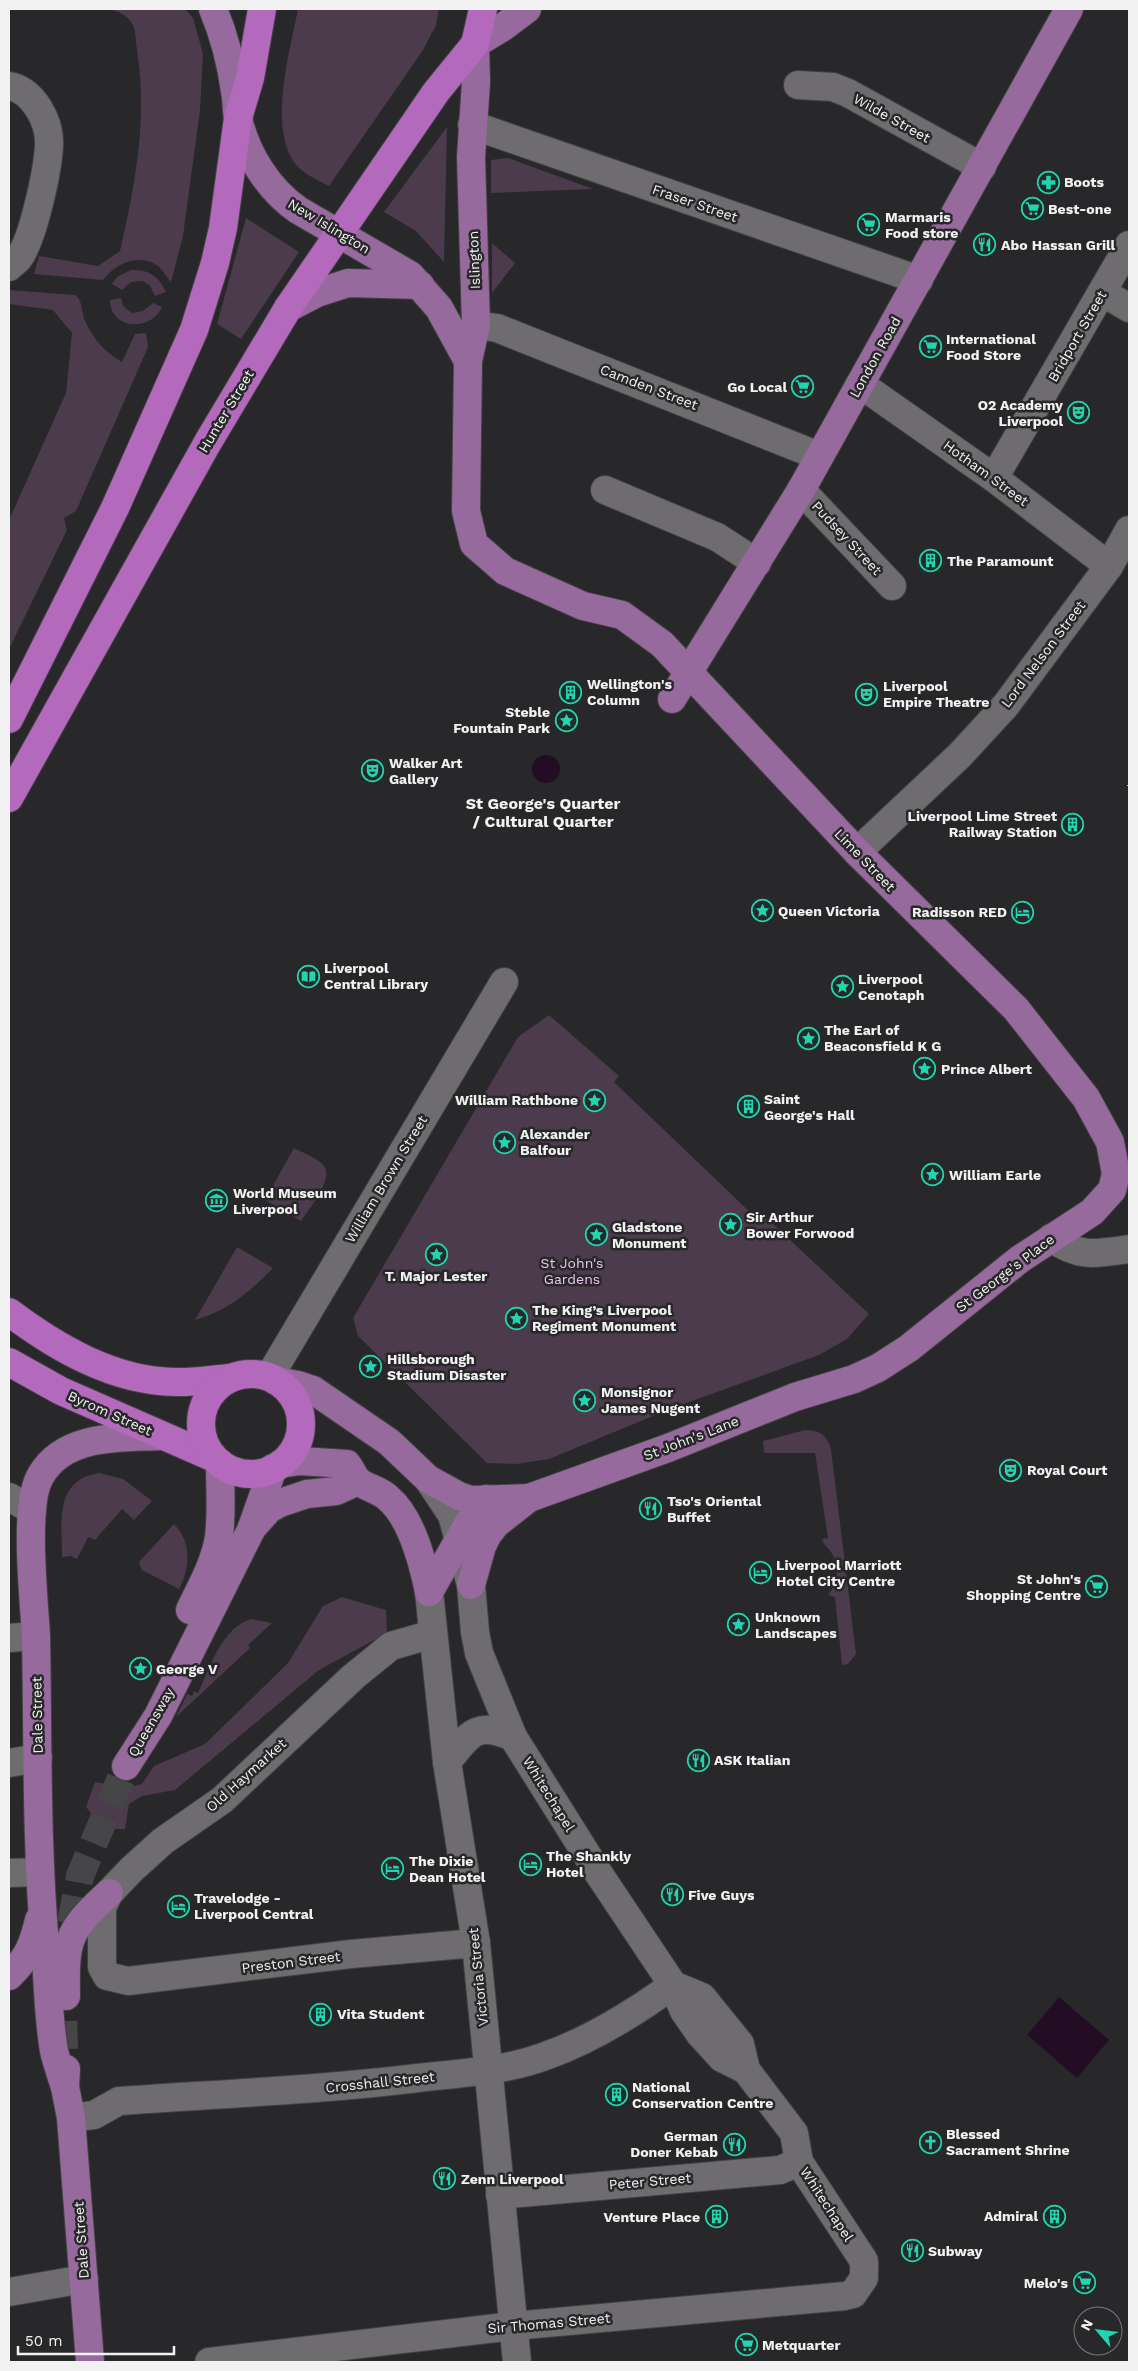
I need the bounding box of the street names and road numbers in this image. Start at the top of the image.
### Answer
street label: Wilde Street [851,90,933,146]
street label: Fraser Street [650,181,740,225]
street label: New Islington [285,195,373,257]
street label: Islington [465,231,483,289]
street label: Bridport Street [1044,287,1110,384]
street label: London Road [846,314,904,400]
street label: Camden Street [598,361,700,413]
street label: Hunter Street [195,367,257,455]
street label: Hotham Street [940,437,1032,509]
street label: Pudsey Street [809,498,885,578]
street label: Lord Nelson Street [998,597,1088,711]
street label: Lime Street [831,826,899,895]
street label: William Brown Street [342,1112,430,1246]
street label: St George's Place [953,1231,1057,1315]
street label: Byrom Street [65,1387,155,1439]
street label: St John's Lane [641,1412,741,1464]
street label: Dale Street [28,1676,46,1754]
street label: Queensway [125,1684,178,1759]
street label: Old Haymarket [203,1735,289,1815]
street label: Whitechapel [520,1754,579,1835]
street label: Victoria Street [465,1927,491,2027]
street label: Preston Street [241,1948,341,1976]
street label: Crosshall Street [325,2068,436,2096]
street label: Whitechapel [797,2164,857,2245]
street label: Peter Street [608,2169,692,2193]
street label: Dale Street [70,2201,92,2279]
street label: Sir Thomas Street [487,2310,611,2336]

